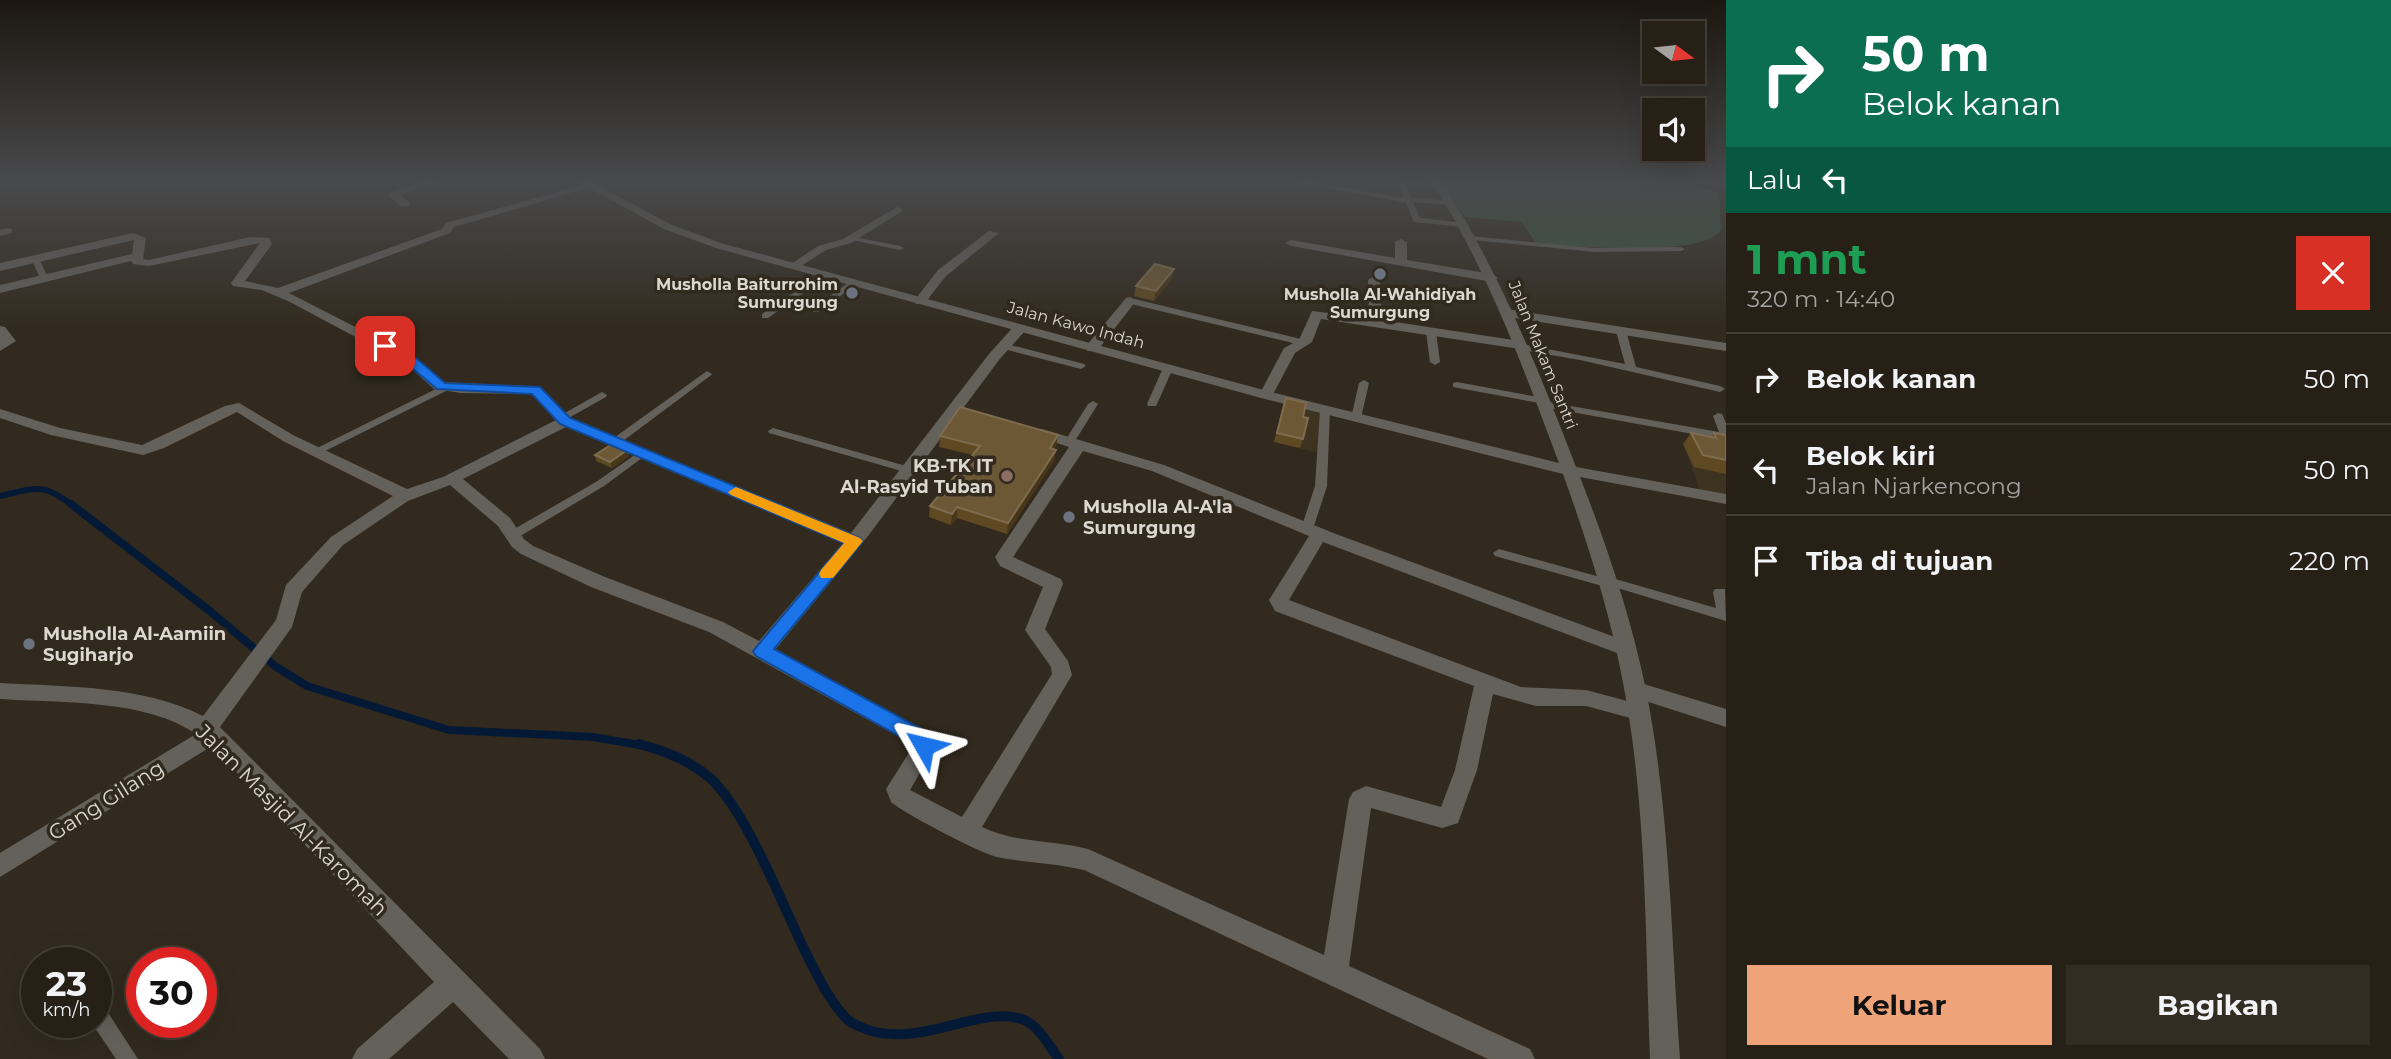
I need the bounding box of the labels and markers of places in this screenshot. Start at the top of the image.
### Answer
marker: Musholla Al-Wahidiyah Sumurgung [1372,266,1388,282]
place label: Musholla Baiturrohim Sumurgung [656,275,838,312]
marker: Musholla Baiturrohim Sumurgung [844,285,860,301]
place label: Musholla Al-Wahidiyah Sumurgung [1284,285,1476,322]
pin [355,316,415,376]
place label: KB-TK IT Al-Rasyid Tuban [839,455,994,498]
marker: KB-TK IT Al-Rasyid Tuban [999,468,1015,484]
place label: Musholla Al-A'la Sumurgung [1083,496,1233,539]
marker: Musholla Al-A'la Sumurgung [1061,509,1077,525]
place label: Musholla Al-Aamiin Sugiharjo [43,623,226,666]
marker: Musholla Al-Aamiin Sugiharjo [21,636,37,652]

